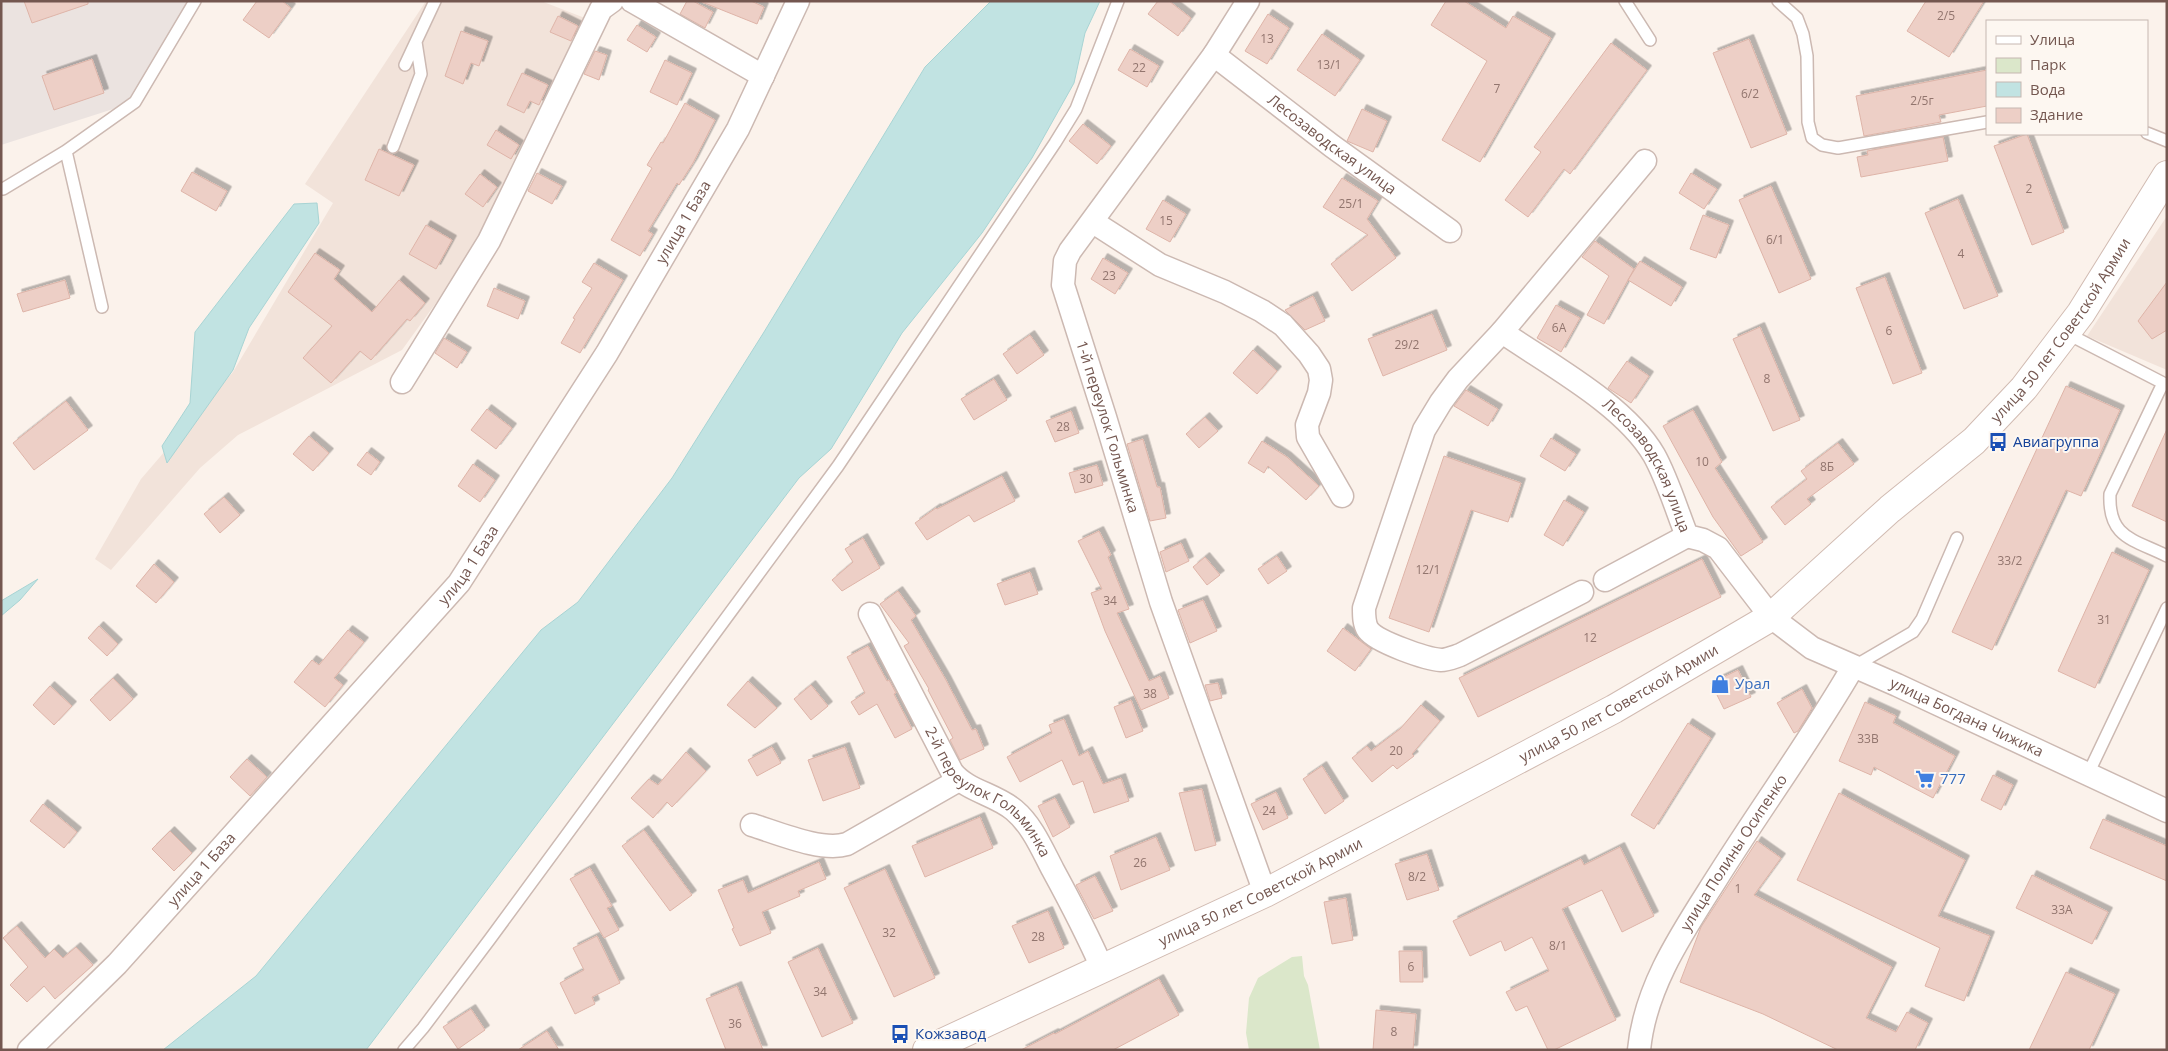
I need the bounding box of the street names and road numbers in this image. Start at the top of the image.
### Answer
street label: Лесозаводская улица [1264,89,1401,198]
street label: улица 1 База [651,177,715,267]
street label: улица 50 лет Советской Армии [1986,234,2134,426]
street label: 1-й переулок Гольминка [1072,338,1144,515]
street label: Лесозаводская улица [1599,393,1696,535]
street label: улица 1 База [433,521,503,609]
street label: улица 50 лет Советской Армии [1515,639,1722,766]
street label: улица Богдана Чижика [1887,672,2047,761]
street label: 2-й переулок Гольминка [921,723,1056,860]
street label: улица Полины Осипенко [1675,770,1791,934]
street label: улица 1 База [163,828,240,910]
street label: улица 50 лет Советской Армии [1155,832,1366,950]

